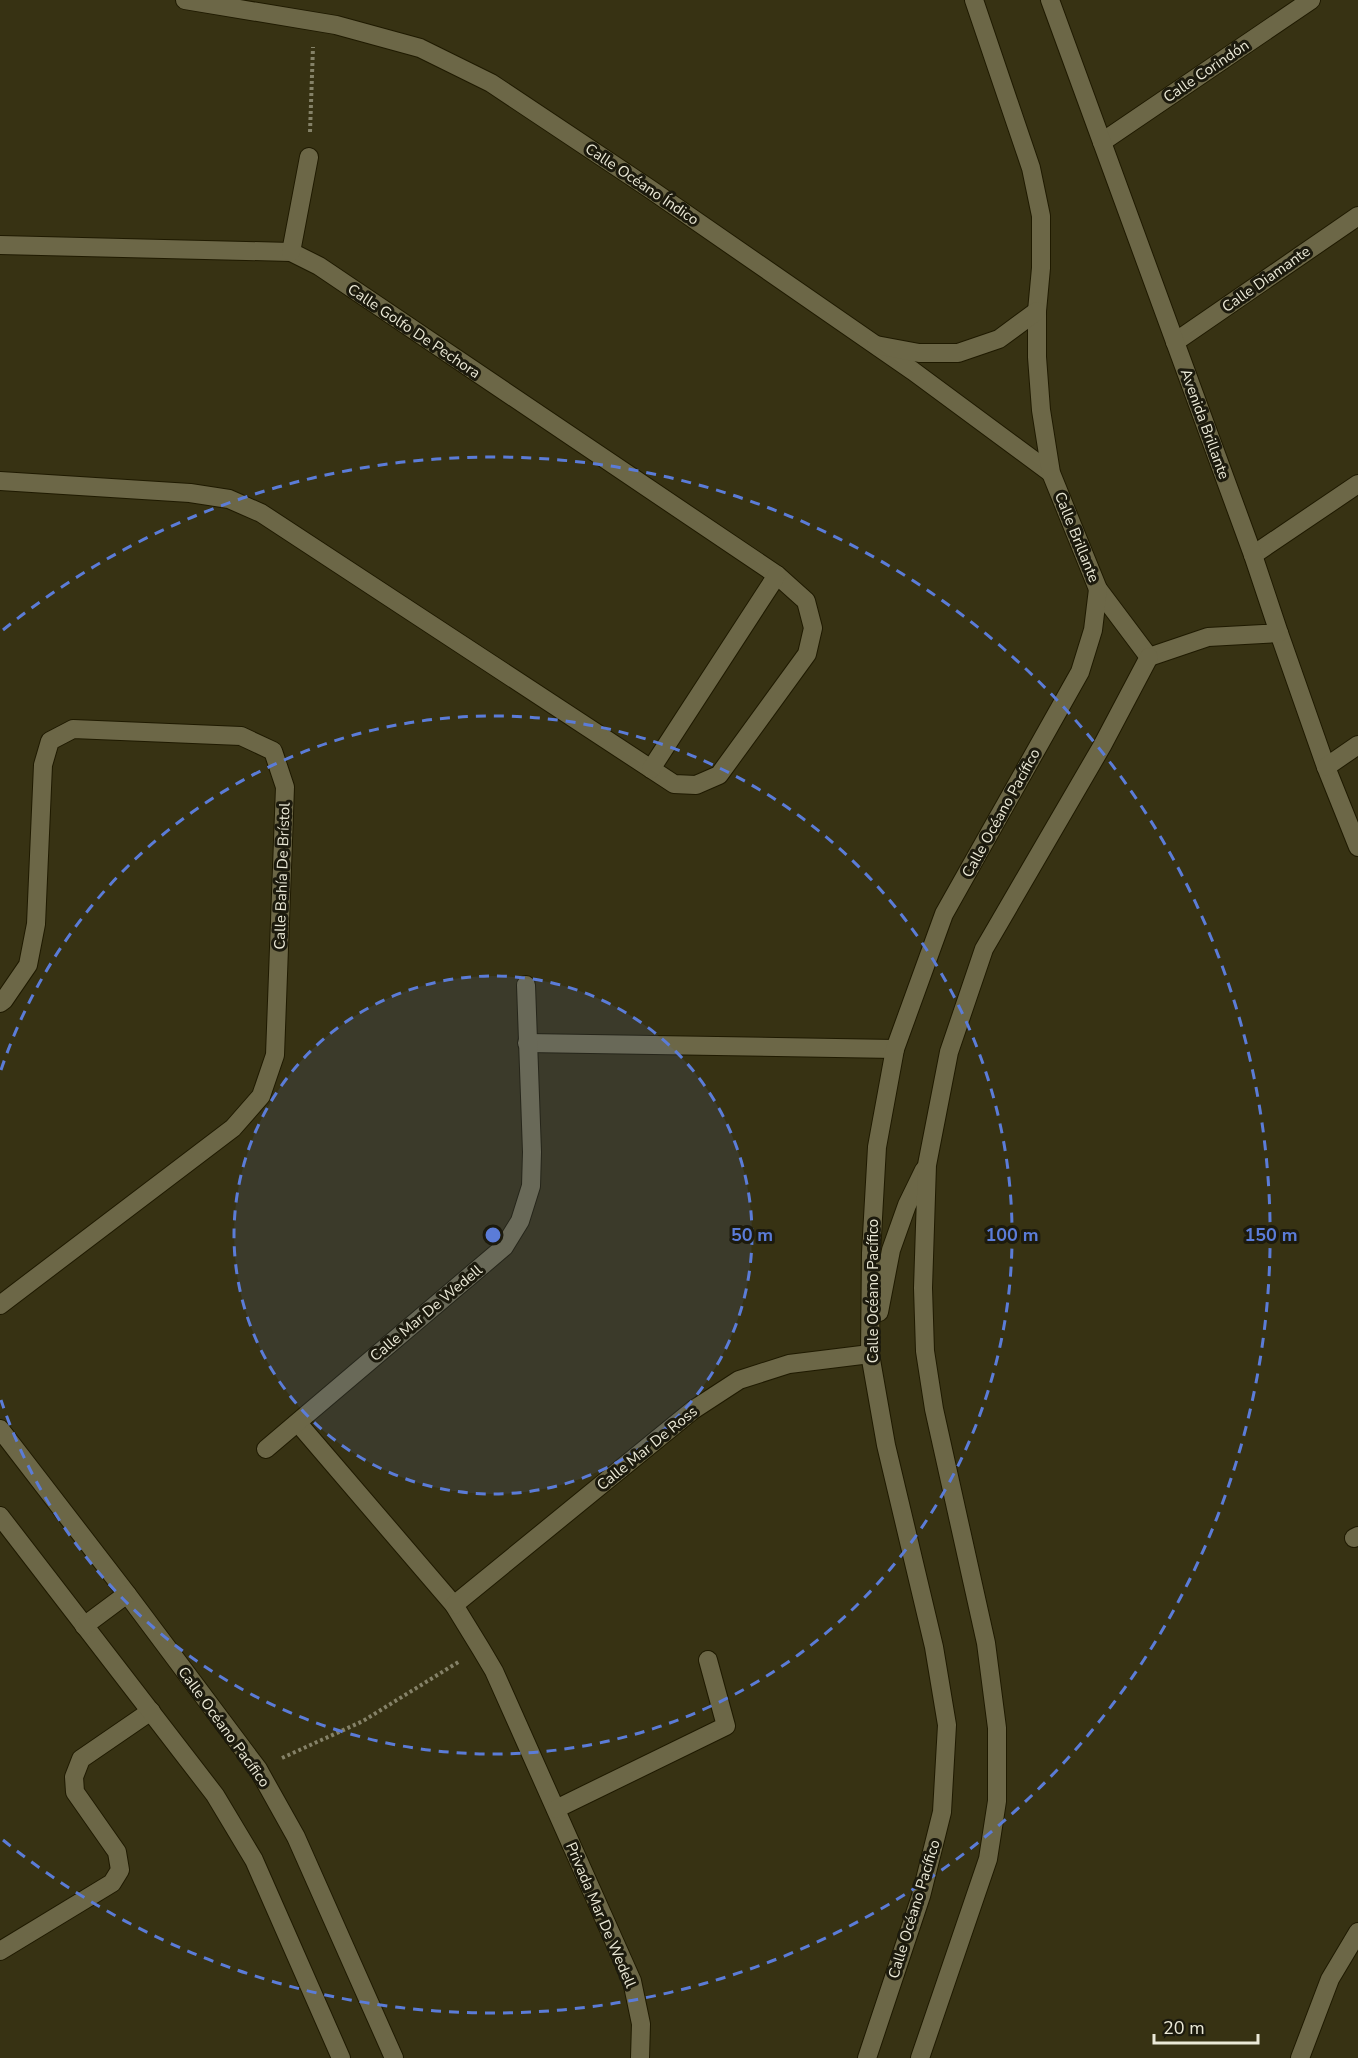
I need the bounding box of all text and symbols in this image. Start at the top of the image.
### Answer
street label: Calle Corindón [1159,35,1253,107]
street label: Calle Océano Índico [581,138,703,230]
street label: Calle Diamante [1218,241,1314,317]
street label: Calle Golfo De Pechora [344,279,484,383]
street label: Avenida Brillante [1176,366,1234,482]
street label: Calle Brillante [1050,489,1104,585]
street label: Calle Océano Pacífico [957,745,1045,881]
street label: Calle Bahía De Brístol [269,801,295,950]
street label: Calle Océano Pacífico [863,1219,883,1363]
text: 50 m [731,1223,773,1247]
text: 100 m [985,1223,1039,1247]
text: 150 m [1244,1223,1298,1247]
centre of rings [483,1225,503,1245]
street label: Calle Mar De Wedell [366,1260,487,1366]
street label: Calle Mar De Ross [593,1401,701,1495]
street label: Calle Océano Pacífico [173,1663,275,1791]
street label: Calle Océano Pacífico [883,1837,945,1981]
street label: Privada Mar De Wedell [561,1839,641,1991]
scale bar [1154,2007,1258,2045]
text: 20 m [1163,2016,1205,2040]

